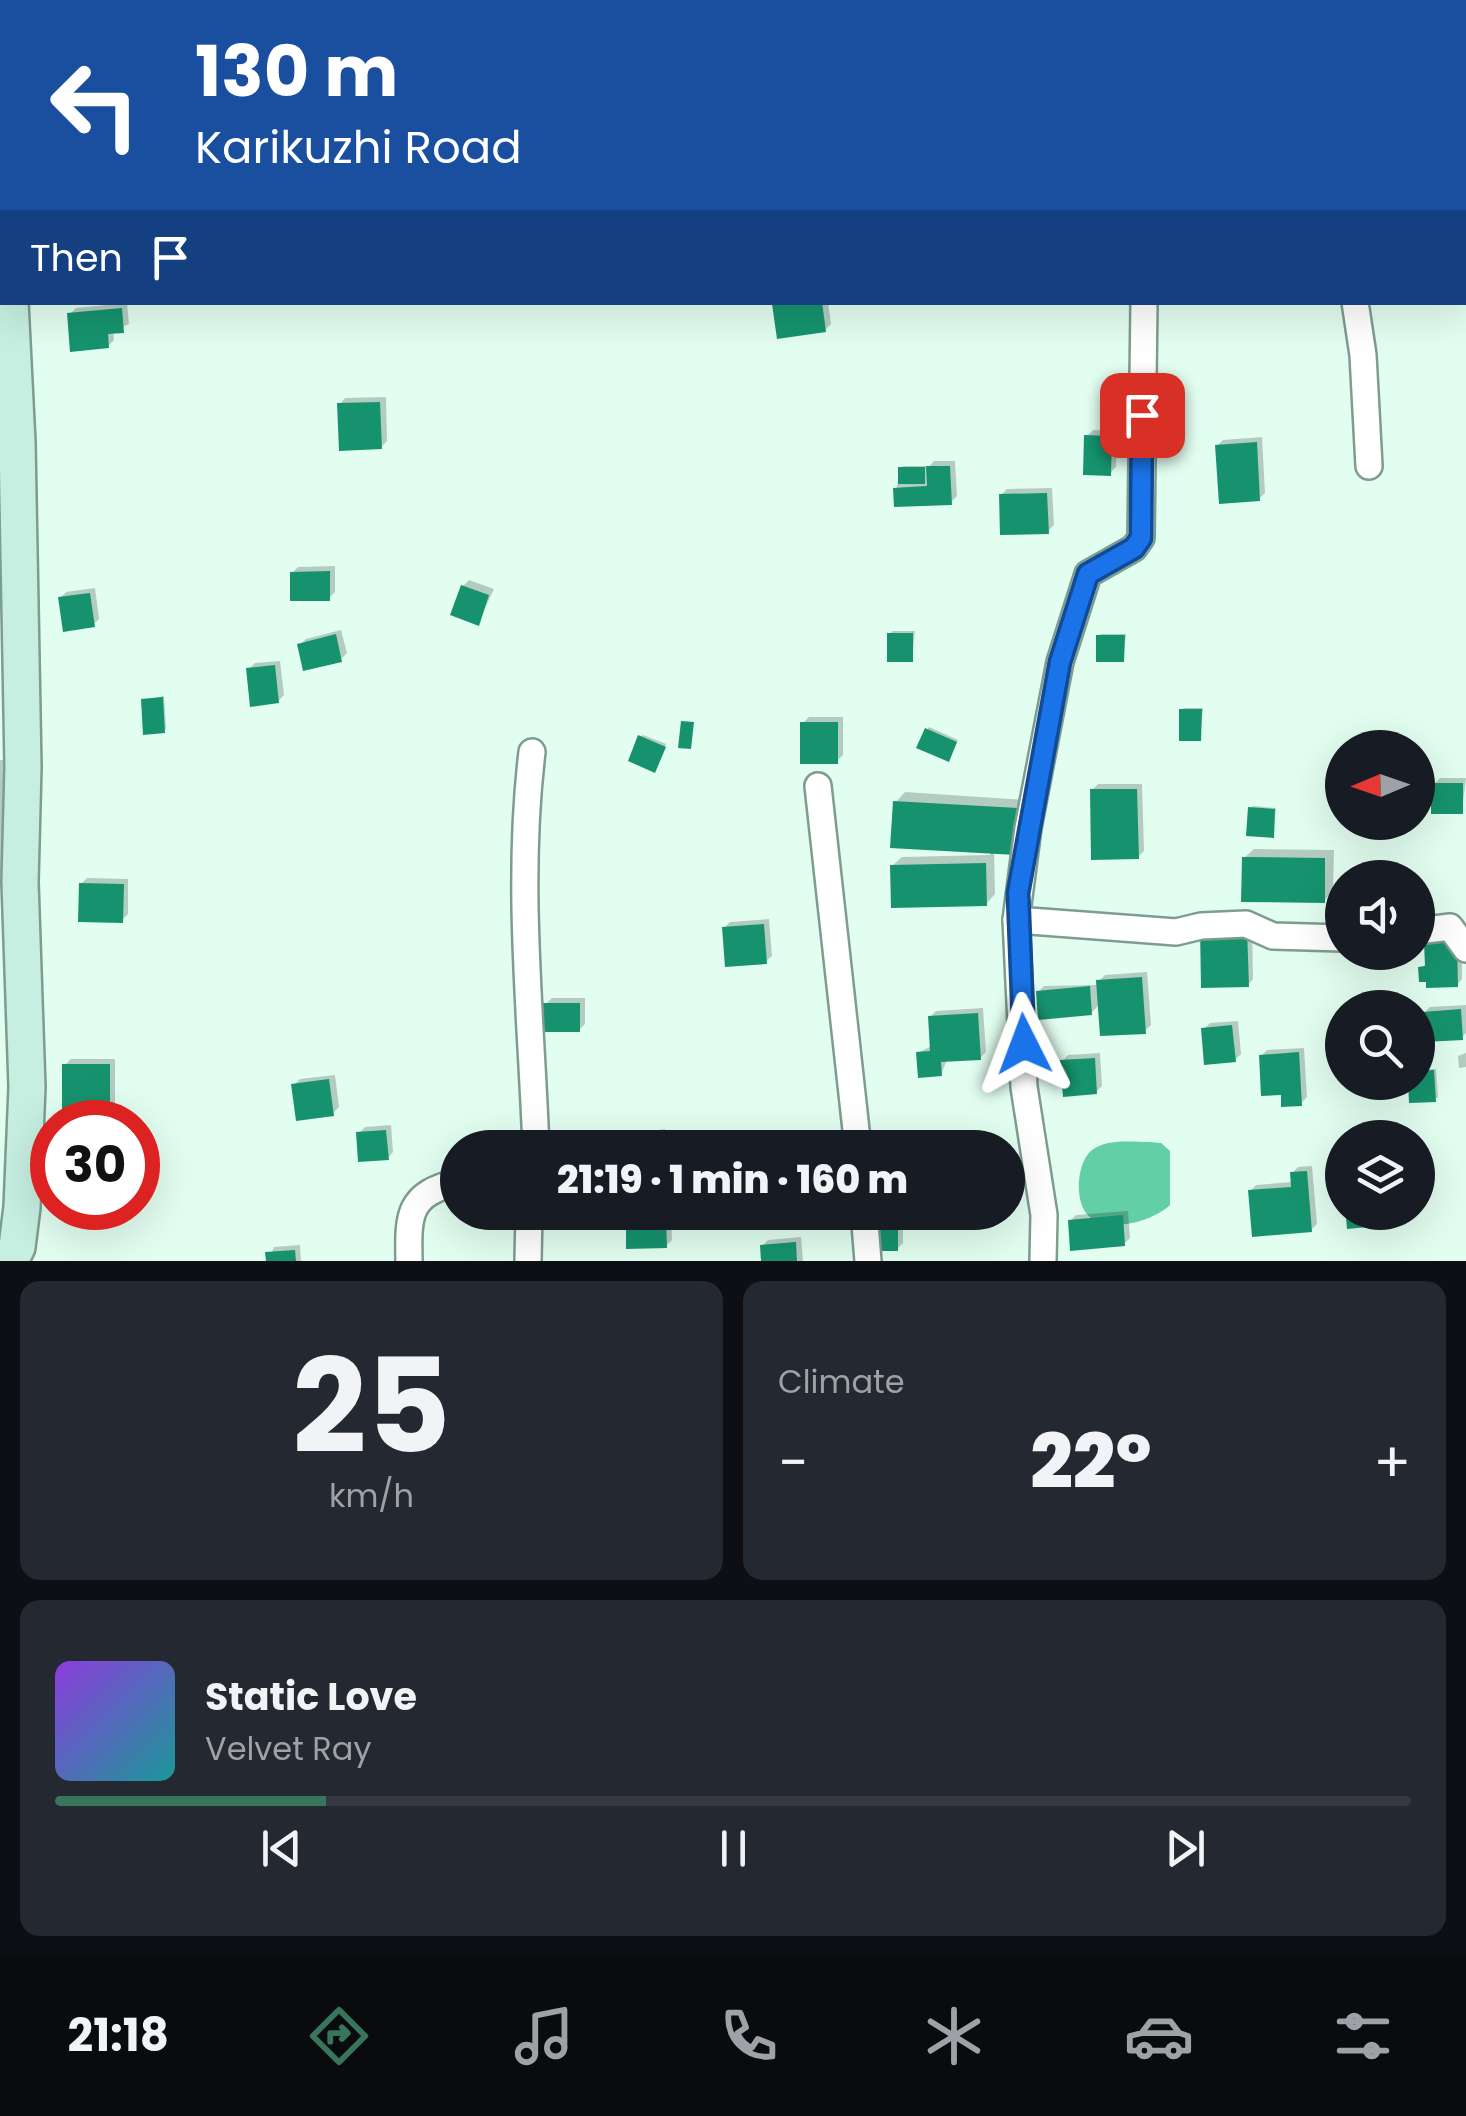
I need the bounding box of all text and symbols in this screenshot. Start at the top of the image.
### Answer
text: 130 m [195,22,398,121]
icon: left [30,40,160,170]
text: Karikuzhi Road [195,116,522,179]
icon: arrive [143,230,198,285]
text: Then [30,231,123,284]
pin [1100,373,1185,458]
icon: arrive [1115,388,1170,443]
north arrow [1325,730,1435,840]
map controls [1325,730,1435,1230]
button: sound [1325,860,1435,970]
button: search [1325,990,1435,1100]
position arrow [972,992,1076,1096]
speed limit sign: 30 [30,1100,160,1230]
button: layers [1325,1120,1435,1230]
text: 21:19 · 1 min · 160 m [557,1153,908,1206]
text: 25 [292,1315,451,1498]
text: Climate [778,1359,905,1404]
text: 22° [1030,1409,1152,1514]
text: − [778,1424,808,1501]
text: + [1373,1424,1411,1501]
text: km/h [329,1473,414,1518]
text: Static Love [205,1670,417,1723]
text: Velvet Ray [205,1726,371,1771]
icon: previous [254,1821,309,1876]
icon: pause [706,1821,761,1876]
icon: next [1158,1821,1213,1876]
icon: directions [304,2001,374,2071]
icon: music [509,2001,579,2071]
icon: phone [714,2001,784,2071]
icon: climate [919,2001,989,2071]
icon: car [1124,2001,1194,2071]
icon: filters [1328,2001,1398,2071]
text: 21:18 [67,2004,169,2067]

